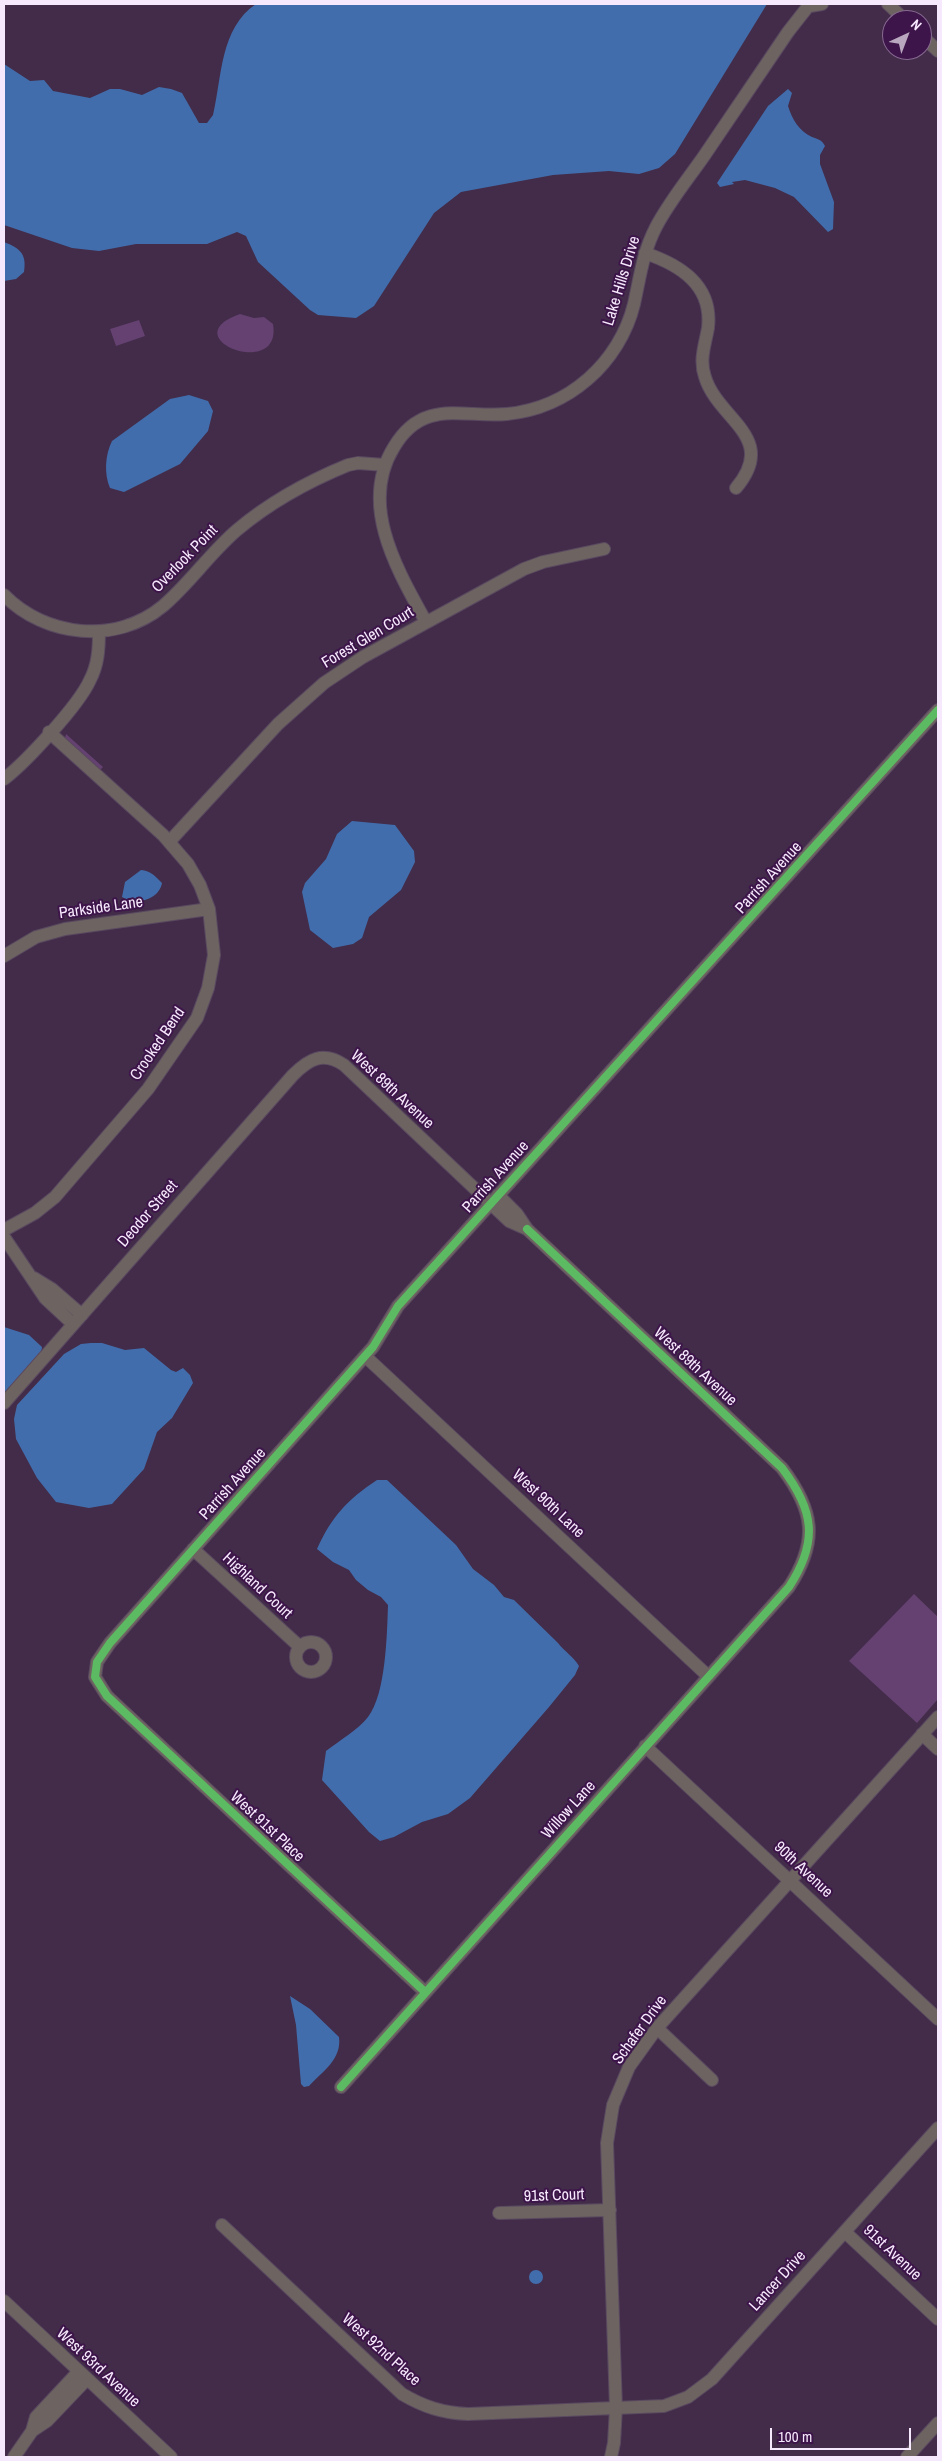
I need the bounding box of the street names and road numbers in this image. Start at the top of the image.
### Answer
street label: Lake Hills Drive [599,234,645,328]
street label: Overlook Point [148,521,222,597]
street label: Forest Glen Court [319,603,417,673]
street label: Parrish Avenue [732,838,806,918]
street label: Parkside Lane [58,893,144,923]
street label: Crooked Bend [127,1004,189,1084]
street label: West 89th Avenue [346,1047,438,1133]
street label: Parrish Avenue [459,1137,533,1217]
street label: Deodor Street [114,1177,182,1251]
street label: West 89th Avenue [649,1324,741,1410]
street label: Parrish Avenue [196,1444,270,1524]
street label: West 90th Lane [508,1466,588,1542]
street label: Highland Court [218,1549,296,1623]
street label: Willow Lane [538,1777,600,1843]
street label: West 91st Place [226,1788,308,1866]
street label: 90th Avenue [770,1838,836,1902]
street label: Schafer Drive [609,1992,671,2068]
street label: 91st Court [523,2185,585,2207]
street label: 91st Avenue [859,2221,925,2285]
street label: Lancer Drive [746,2247,810,2315]
street label: West 92nd Place [338,2310,424,2390]
street label: West 93rd Avenue [52,2324,144,2412]

